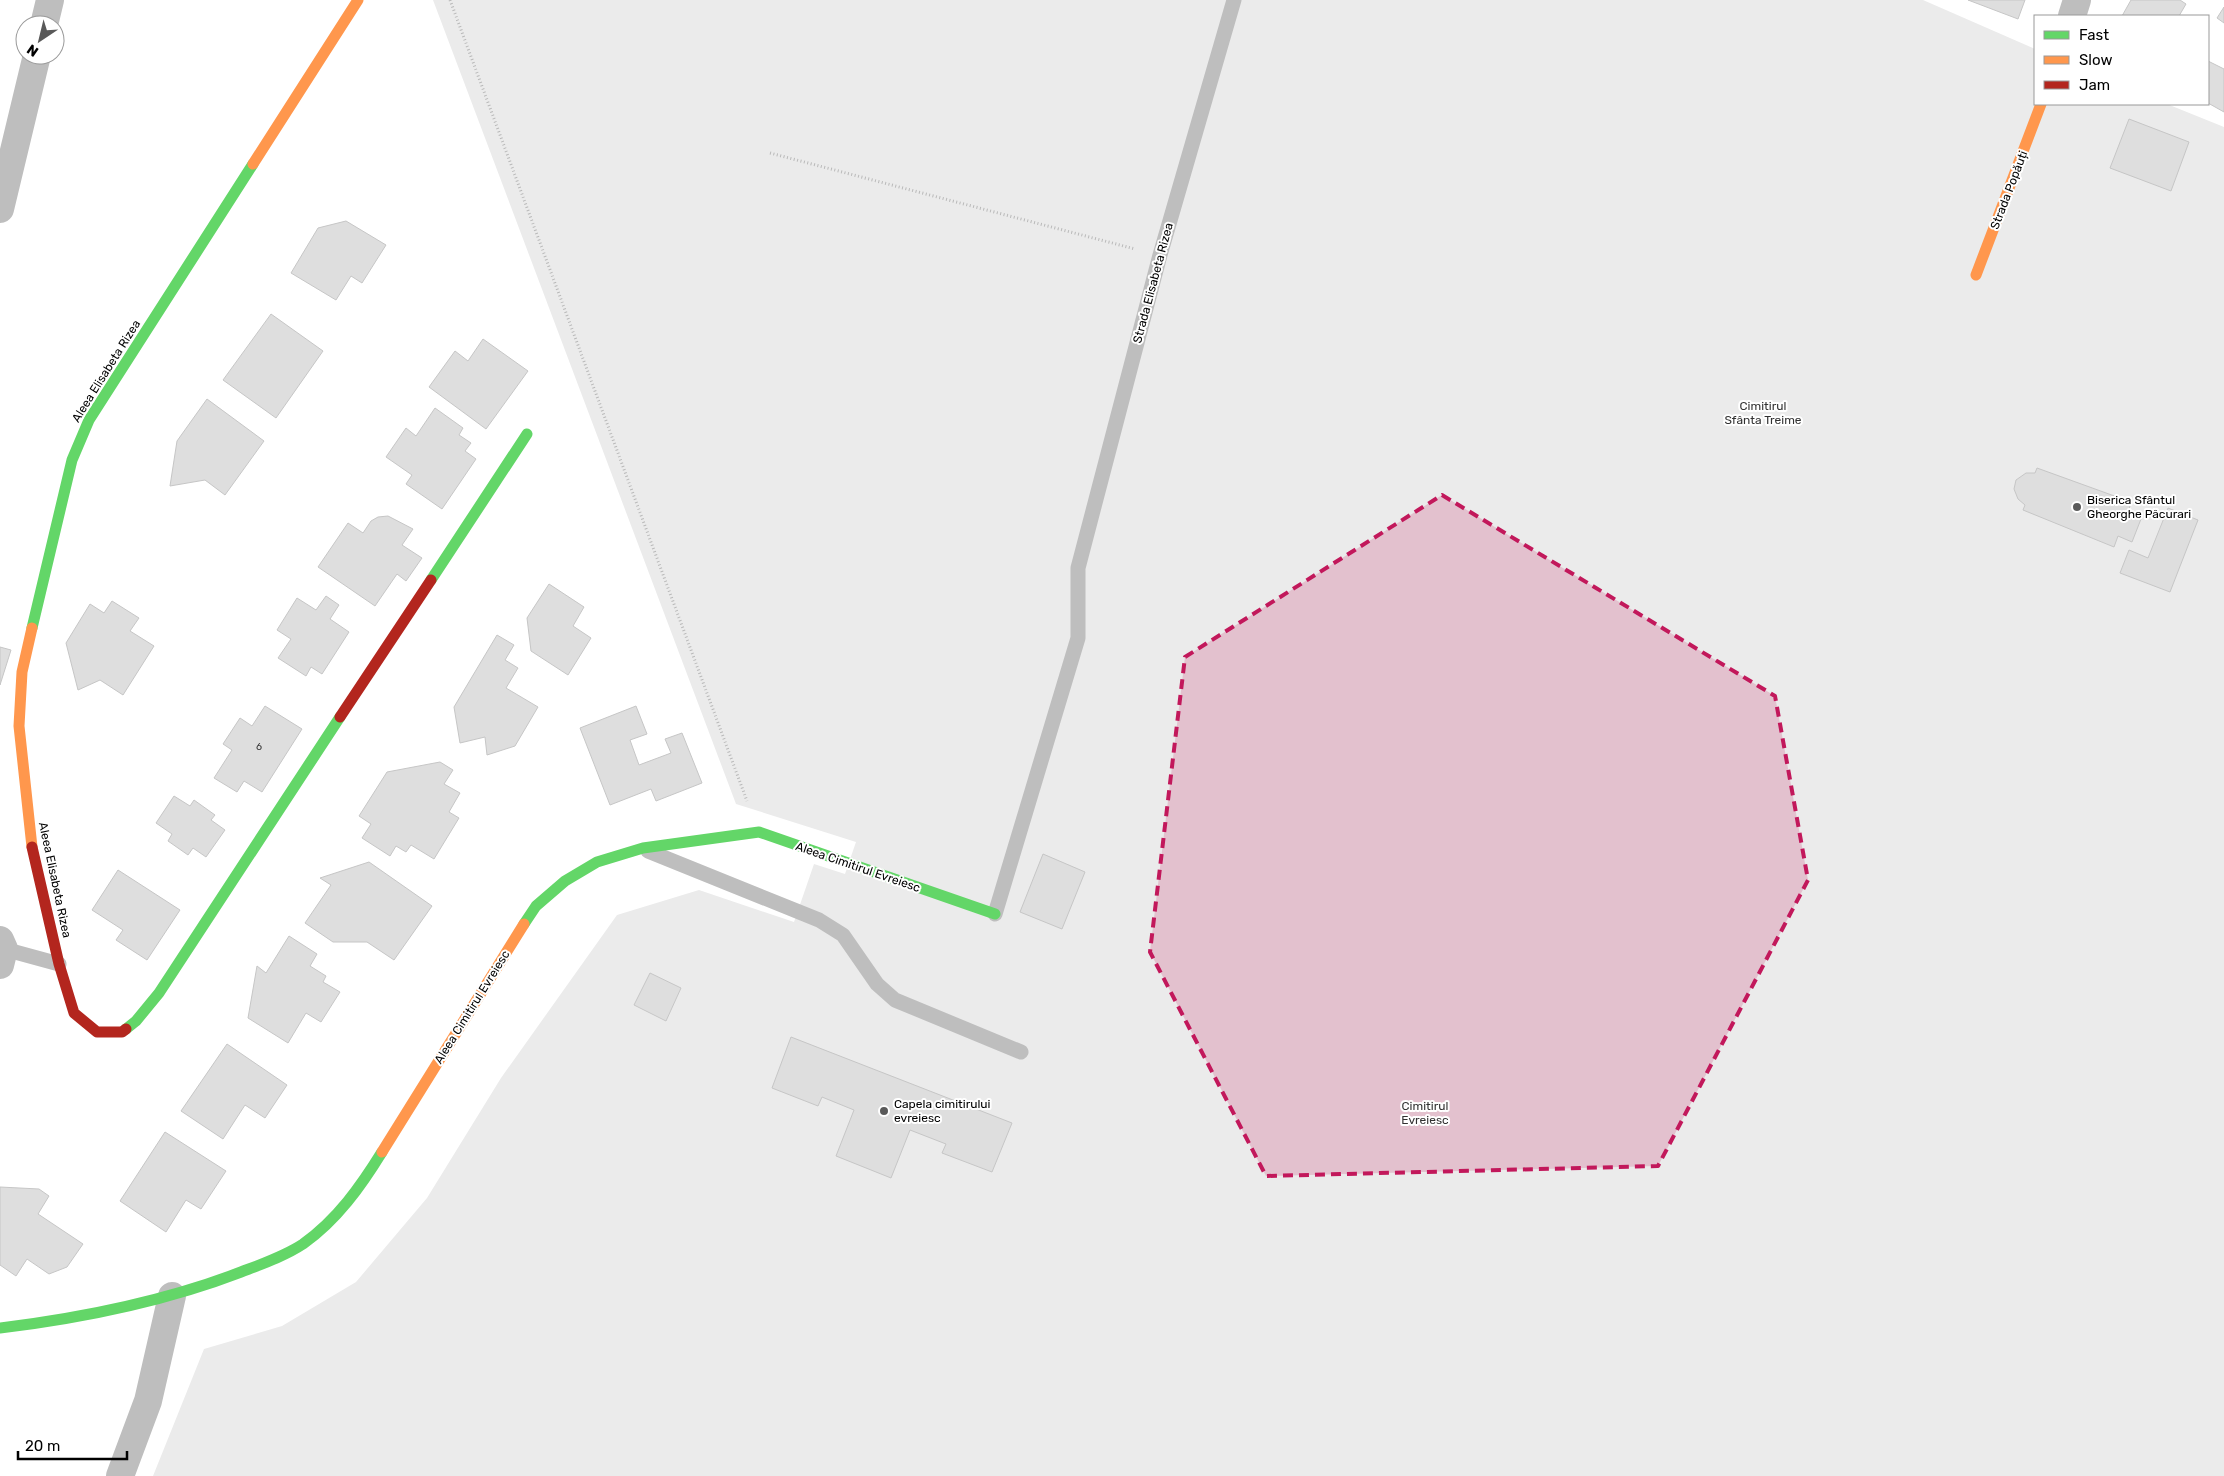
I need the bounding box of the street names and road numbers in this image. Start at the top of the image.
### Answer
street label: Strada Popăuți [1988,149,2030,231]
street label: Strada Elisabeta Rizea [1130,221,1176,345]
street label: Aleea Elisabeta Rizea [69,317,143,425]
street label: Aleea Elisabeta Rizea [36,821,74,939]
street label: Aleea Cimitirul Evreiesc [794,839,923,895]
street label: Aleea Cimitirul Evreiesc [431,947,513,1066]

